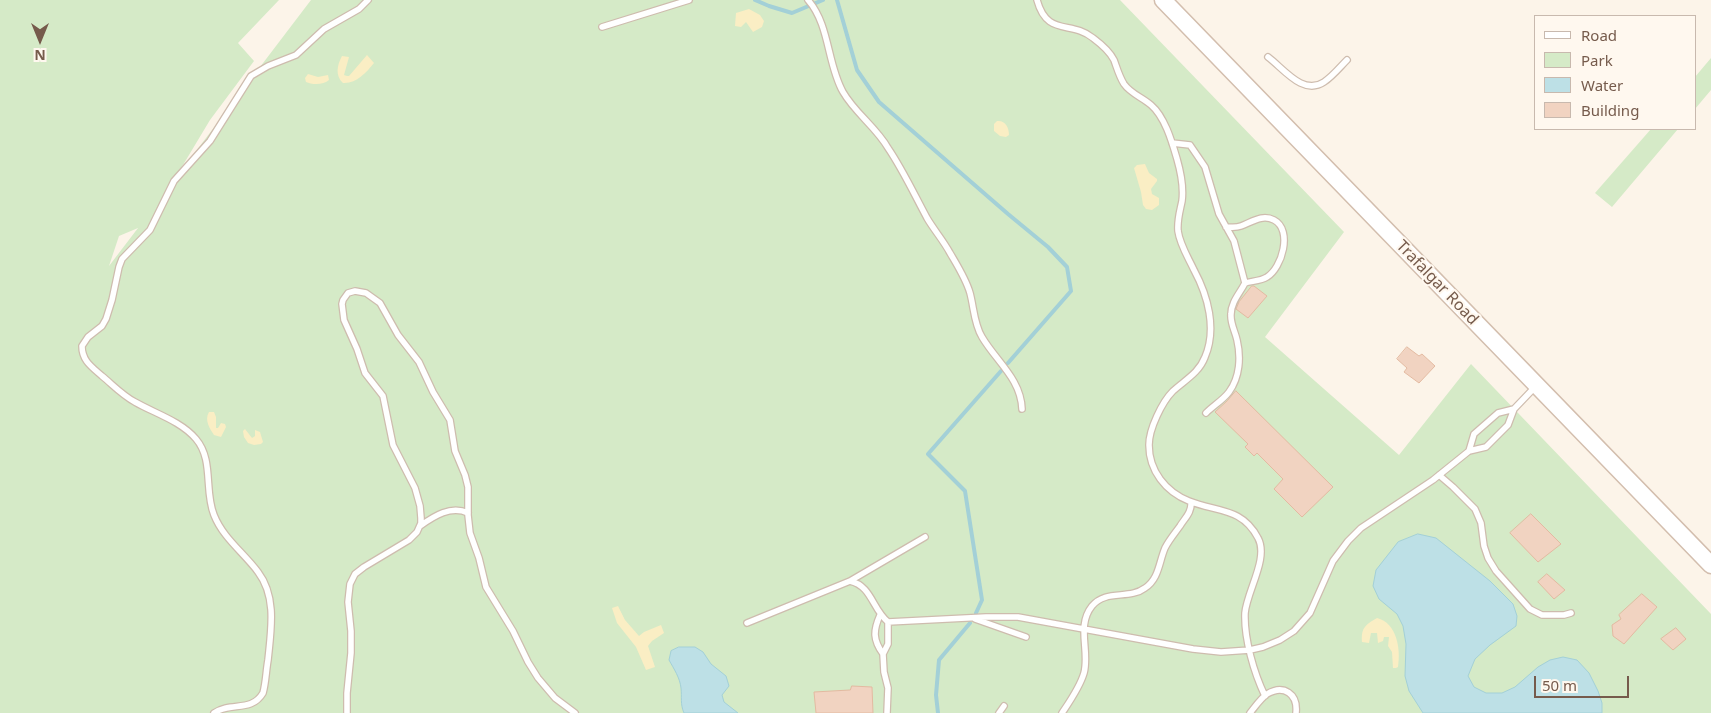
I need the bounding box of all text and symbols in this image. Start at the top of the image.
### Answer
north arrow [15,15,65,65]
legend [1534,15,1696,130]
text: Road [1581,25,1617,45]
text: N [34,46,46,65]
text: Park [1581,50,1613,70]
text: Water [1581,75,1623,95]
text: Building [1581,100,1639,120]
street label: Trafalgar Road [1392,237,1482,329]
scale bar [1536,666,1631,698]
text: 50 m [1542,675,1577,695]

